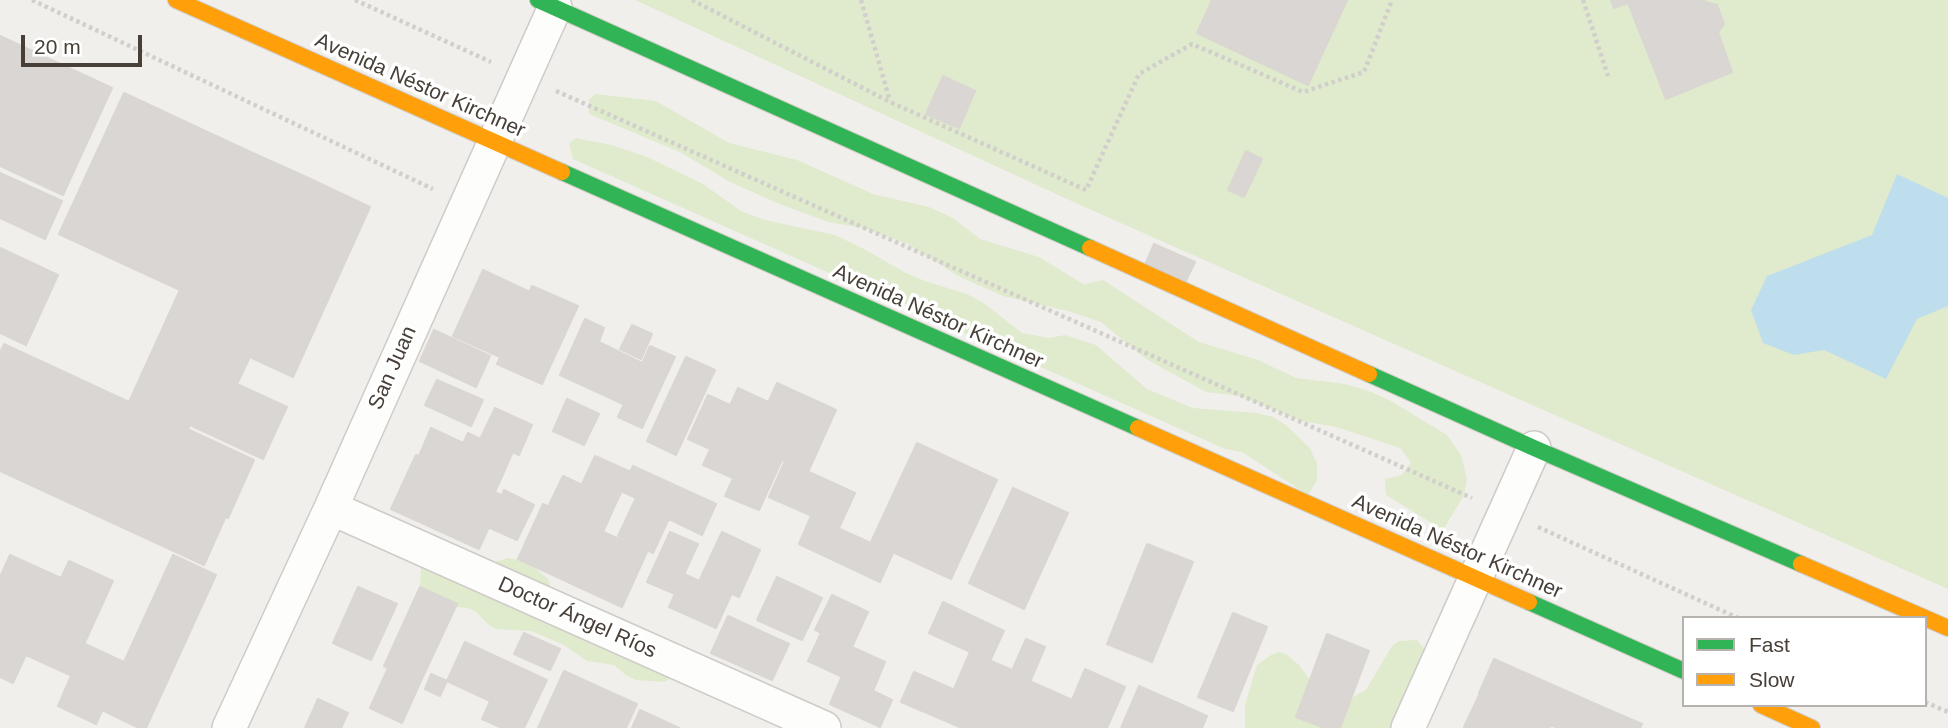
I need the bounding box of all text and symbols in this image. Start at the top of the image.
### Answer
scale bar [24,21,145,65]
street label: Avenida Néstor Kirchner [311,28,529,144]
text: 20 m [34,35,81,58]
street label: Avenida Néstor Kirchner [829,259,1047,375]
street label: San Juan [363,322,423,414]
street label: Avenida Néstor Kirchner [1348,489,1566,605]
street label: Doctor Ángel Ríos [494,572,660,664]
legend [1682,616,1927,707]
text: Fast [1749,633,1790,656]
text: Slow [1749,668,1795,691]

